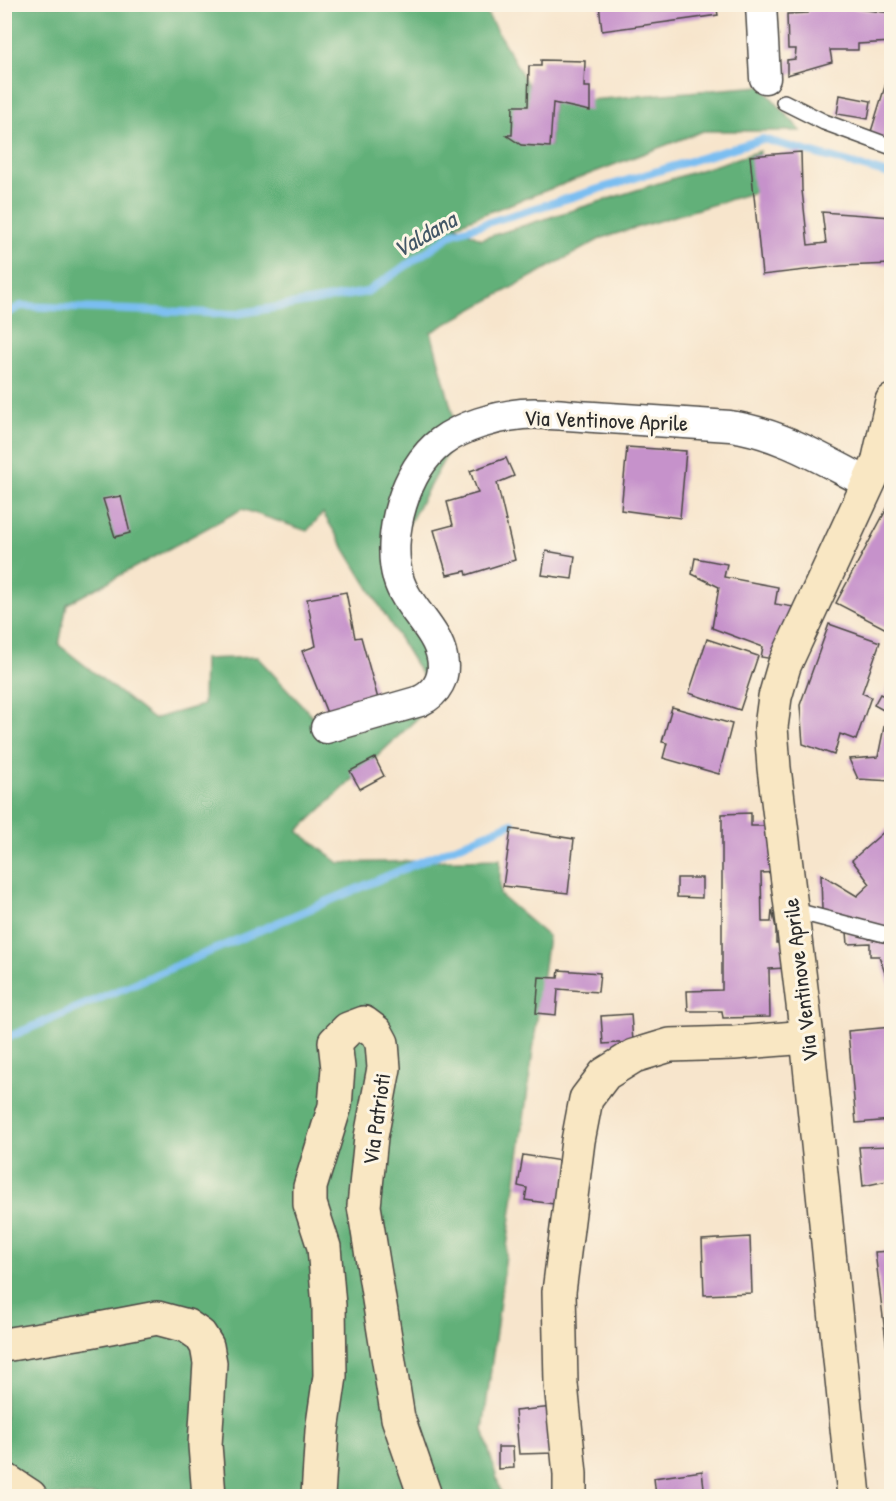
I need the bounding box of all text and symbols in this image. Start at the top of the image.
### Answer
water label: Valdana [386,202,464,265]
street label: Via Ventinove Aprile [523,402,689,438]
street label: Via Ventinove Aprile [775,896,825,1063]
street label: Via Patrioti [355,1071,397,1167]

